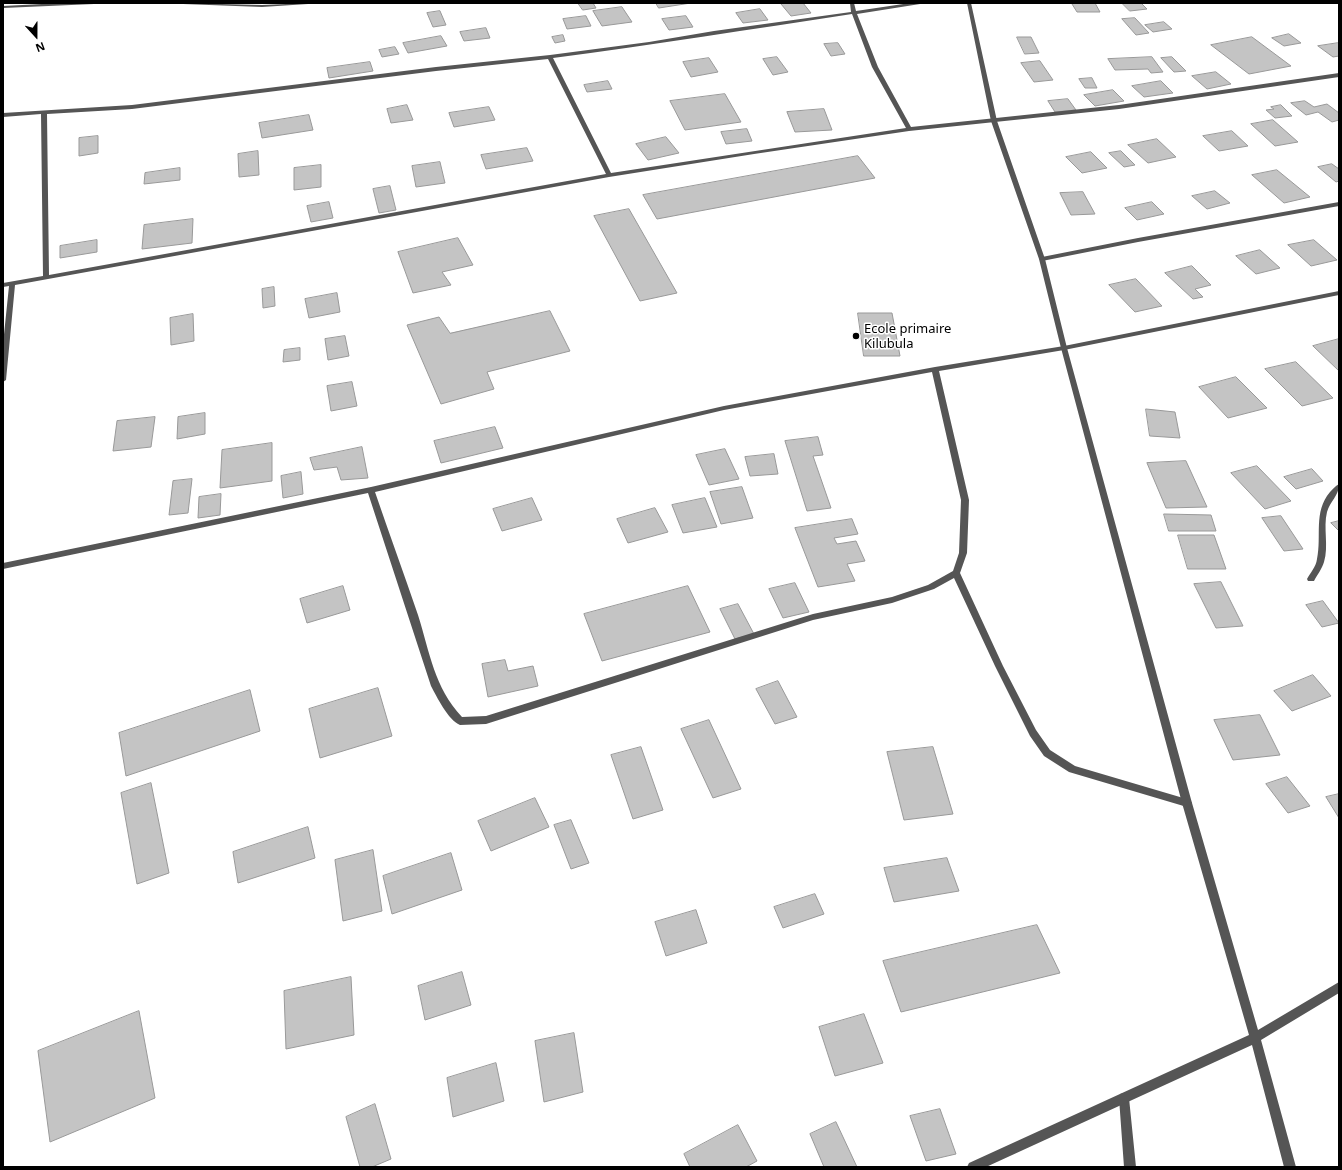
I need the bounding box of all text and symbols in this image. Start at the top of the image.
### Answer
north arrow [16,16,56,56]
text: N [34,39,47,56]
place label: Ecole primaire Kilubula [864,321,951,352]
marker: Ecole primaire Kilubula [851,331,861,341]

